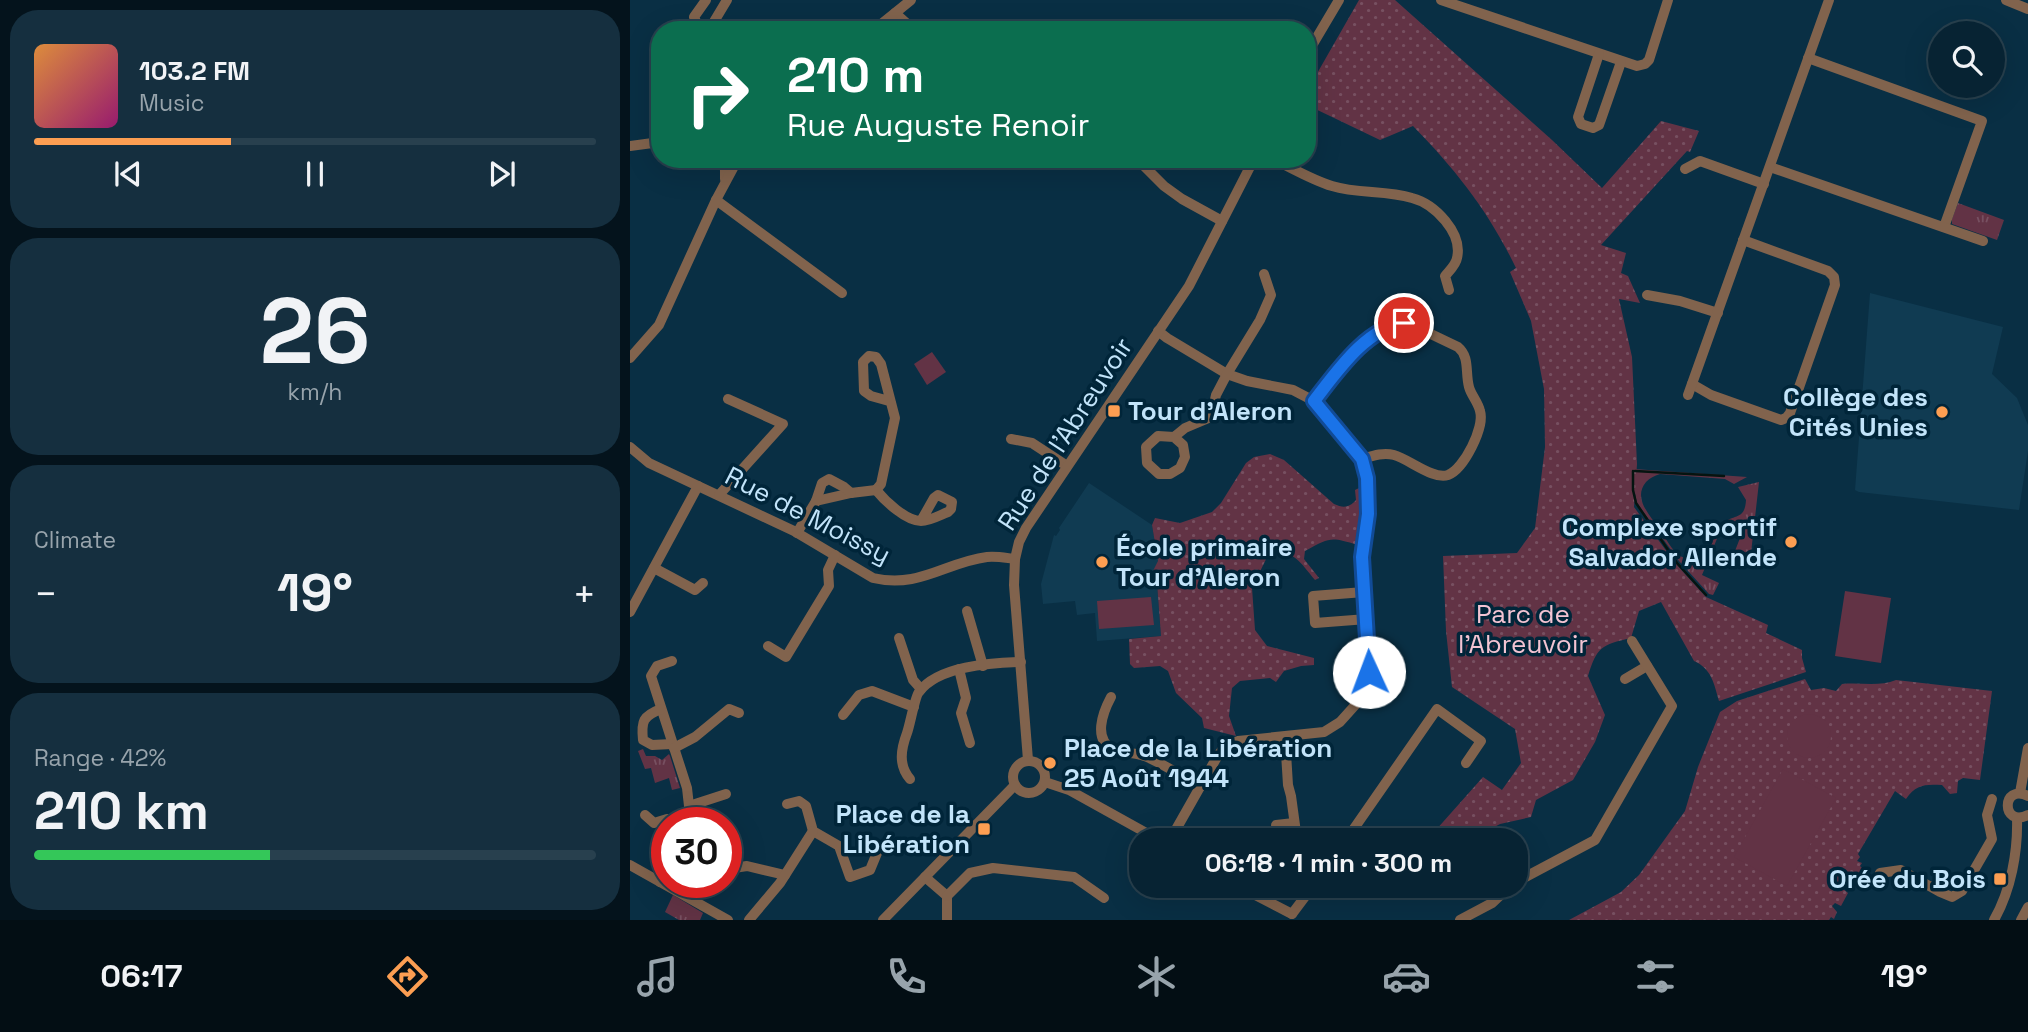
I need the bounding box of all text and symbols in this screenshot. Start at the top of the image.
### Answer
map controls [1928,21,2005,98]
button: search [1928,21,2005,98]
text: 210 m [787,44,924,106]
icon: right [672,49,763,140]
text: 103.2 FM [139,54,250,88]
text: Music [139,88,204,118]
text: Rue Auguste Renoir [787,105,1090,145]
icon: previous [109,155,147,193]
icon: pause [296,155,334,193]
icon: next [483,155,521,193]
text: 26 [260,273,370,390]
pin [1374,293,1434,353]
icon: arrive [1385,304,1423,342]
street label: Rue de l'Abreuvoir [990,331,1140,537]
text: km/h [288,377,342,407]
place label: Collège des Cités Unies [1783,380,1928,444]
place label: Tour d'Aleron [1128,394,1292,428]
marker: Tour d'Aleron [1106,403,1122,419]
marker: Collège des Cités Unies [1934,404,1950,420]
street label: Rue de Moissy [719,459,897,571]
place label: Complexe sportif Salvador Allende [1562,510,1777,574]
text: Climate [34,525,116,555]
place label: École primaire Tour d'Aleron [1116,530,1293,594]
marker: Complexe sportif Salvador Allende [1783,534,1799,550]
marker: École primaire Tour d'Aleron [1094,554,1110,570]
text: 19° [277,560,353,626]
text: − [34,570,58,618]
text: + [572,570,596,618]
park label: Parc de l'Abreuvoir [1458,597,1588,661]
position arrow [1332,635,1406,709]
place label: Place de la Libération 25 Août 1944 [1064,731,1332,795]
text: Range · 42% [34,743,166,773]
marker: Place de la Libération 25 Août 1944 [1042,755,1058,771]
text: 210 km [34,778,209,844]
place label: Place de la Libération [836,797,970,861]
speed limit sign: 30 [651,807,742,898]
marker: Place de la Libération [976,821,992,837]
text: 06:18 · 1 min · 300 m [1205,846,1452,880]
place label: Orée du Bois [1829,862,1986,896]
marker: Orée du Bois [1992,871,2008,887]
icon: directions [383,952,432,1001]
icon: music [633,952,682,1001]
icon: phone [882,952,931,1001]
icon: climate [1132,952,1181,1001]
icon: car [1382,952,1431,1001]
icon: filters [1631,952,1680,1001]
text: 06:17 [100,956,183,996]
text: 19° [1881,956,1928,996]

